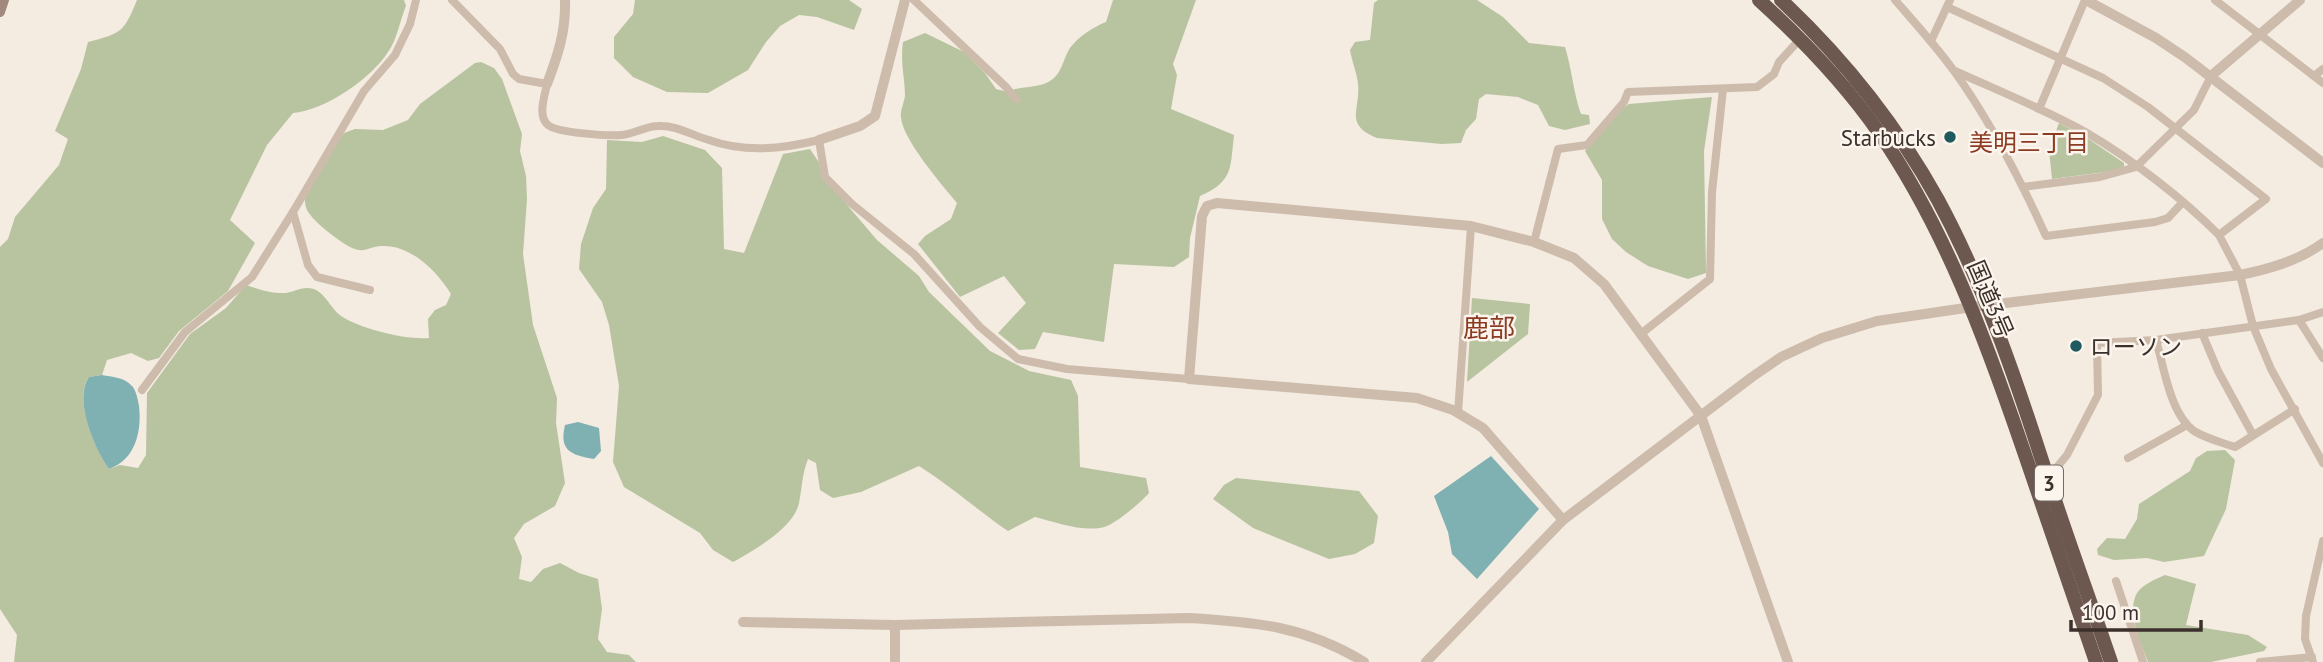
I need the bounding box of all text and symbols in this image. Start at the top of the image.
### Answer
place label: Starbucks [1841,123,1936,152]
district label: 美明三丁目 [1969,127,2089,158]
marker: Starbucks [1942,129,1958,145]
street label: 国道3号 [1962,256,2020,342]
district label: 鹿部 [1463,311,1515,344]
place label: ローソン [2090,332,2182,361]
marker: ローソン [2068,338,2084,354]
road number: 3 [2035,466,2063,500]
scale bar [2071,588,2200,632]
text: 100 m [2082,599,2139,626]

